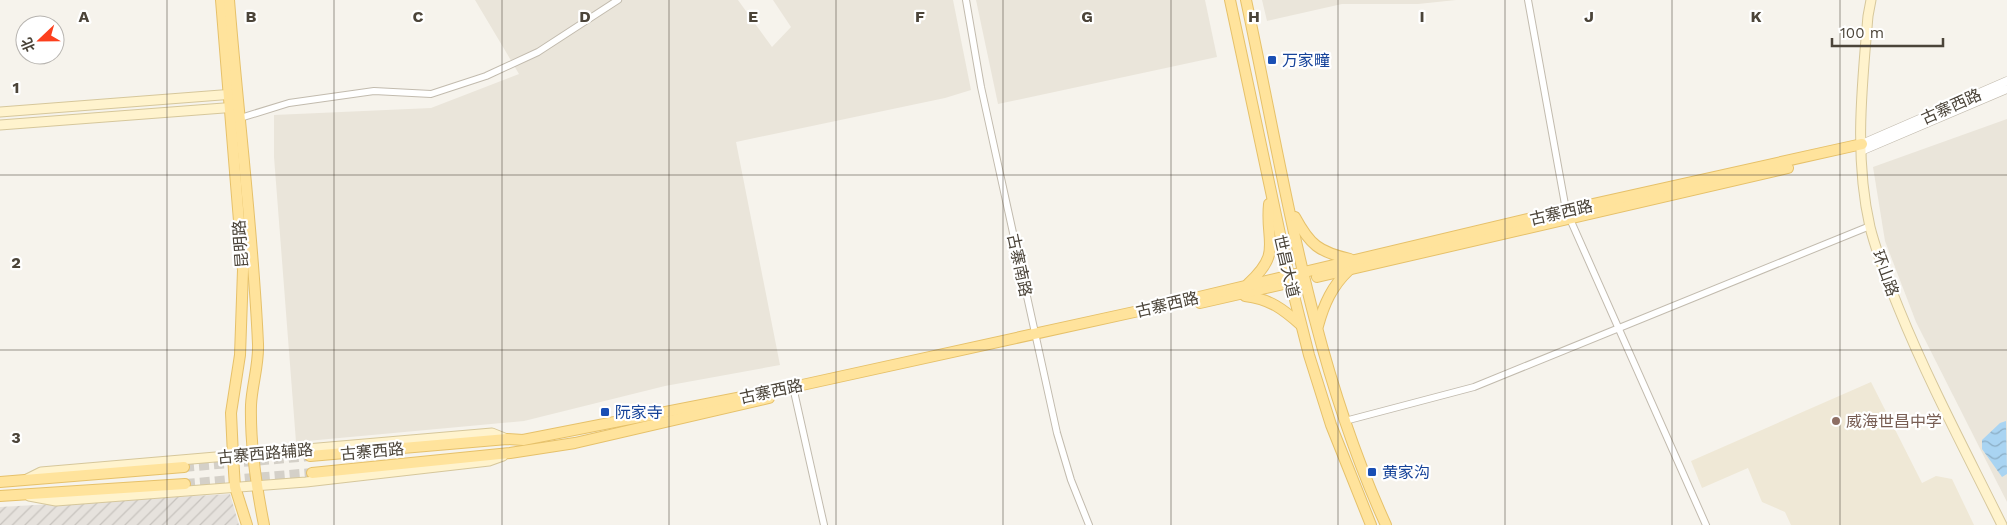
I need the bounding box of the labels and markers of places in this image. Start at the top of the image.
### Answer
place label: 万家疃 [1282,51,1330,70]
marker: 万家疃 [1266,54,1278,66]
place label: 阮家寺 [615,403,663,422]
marker: 阮家寺 [599,406,611,418]
place label: 威海世昌中学 [1846,412,1942,431]
marker: 威海世昌中学 [1830,415,1842,427]
place label: 黄家沟 [1382,463,1430,482]
marker: 黄家沟 [1366,466,1378,478]

